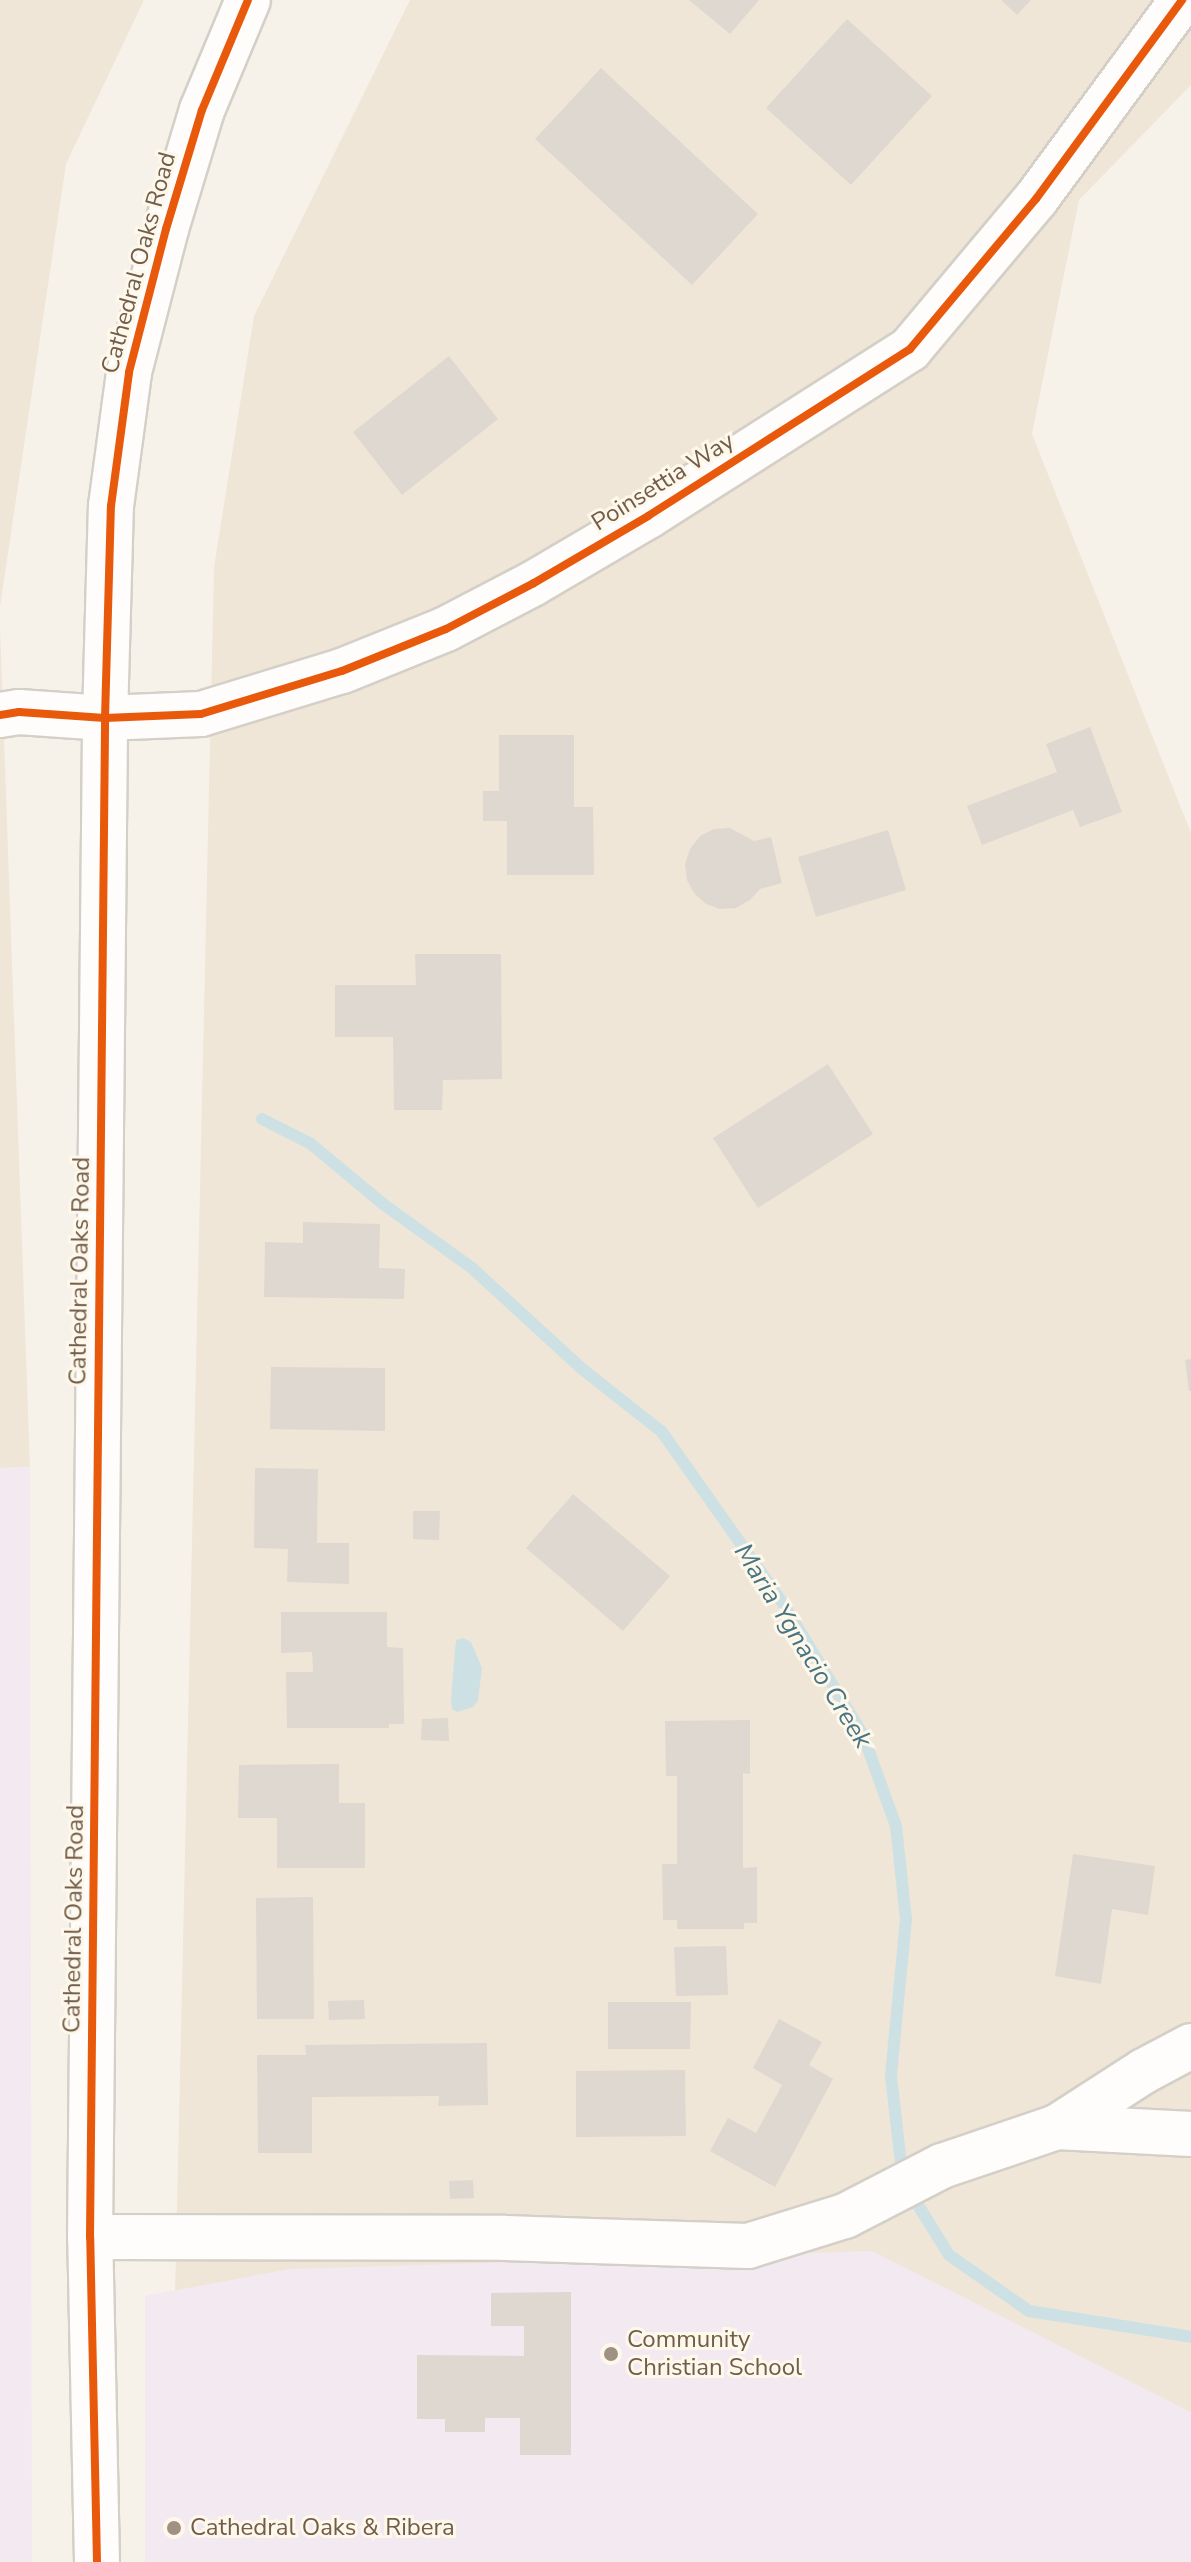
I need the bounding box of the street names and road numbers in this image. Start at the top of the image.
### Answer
street label: Cathedral Oaks Road [96,149,182,377]
street label: Poinsettia Way [586,427,740,537]
street label: Cathedral Oaks Road [64,1157,96,1385]
street label: Cathedral Oaks Road [58,1805,90,2033]

